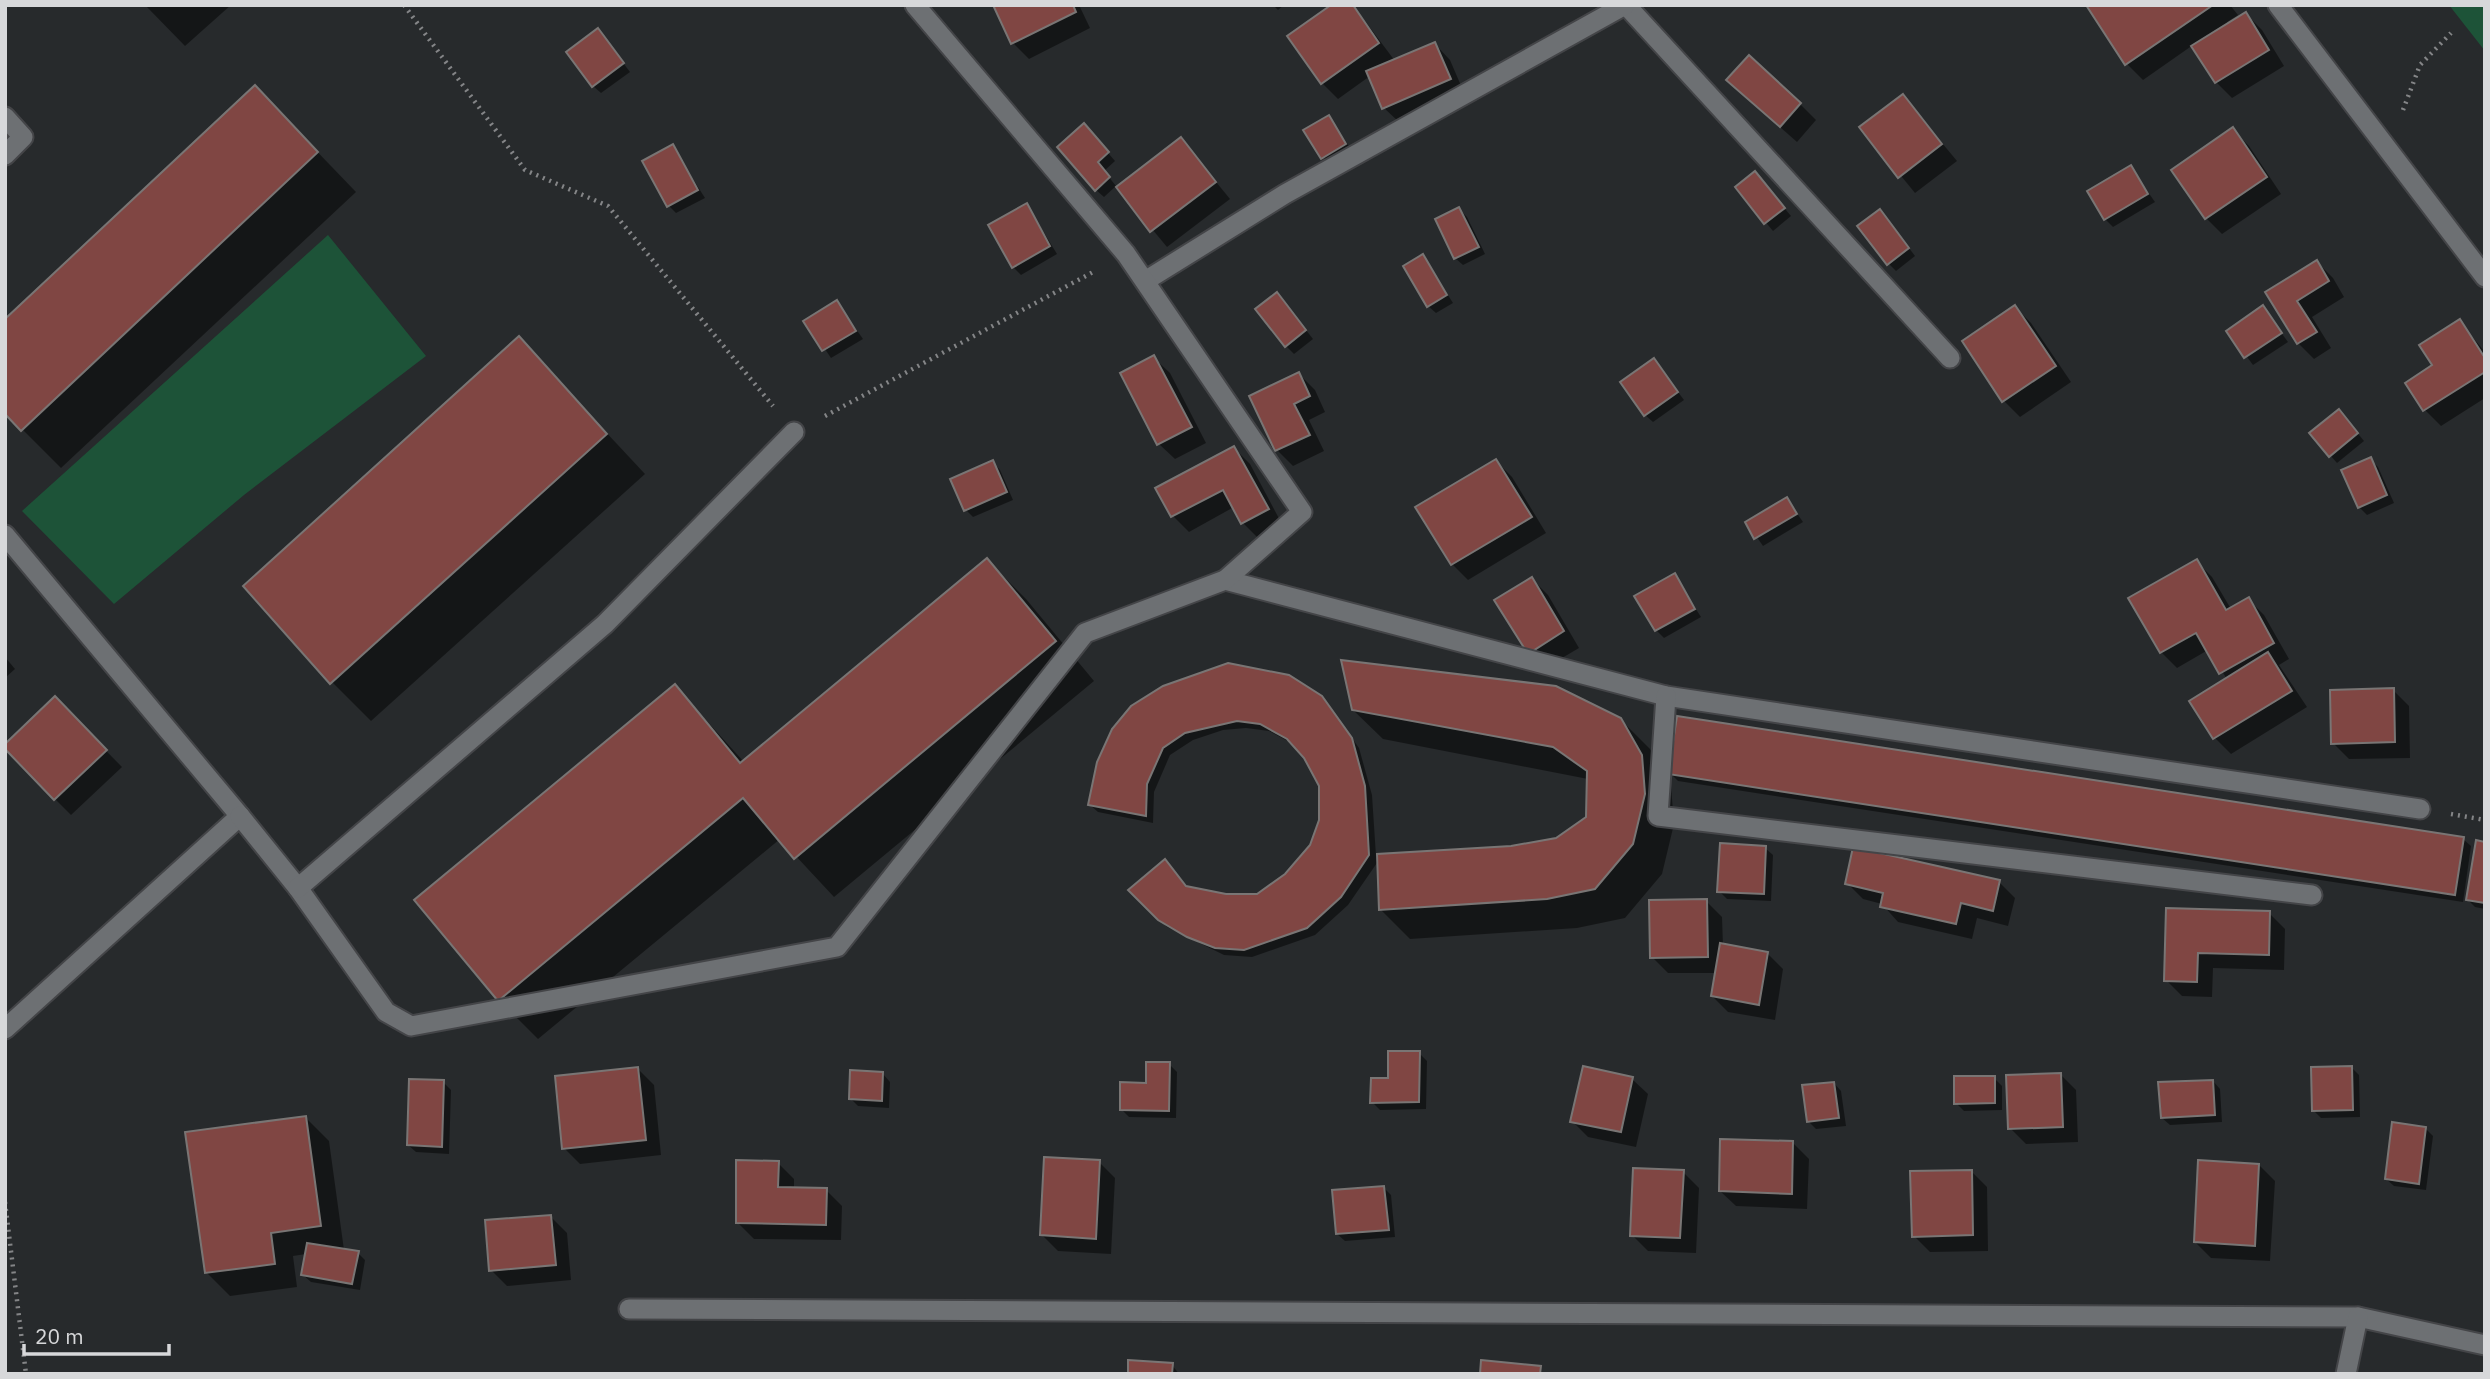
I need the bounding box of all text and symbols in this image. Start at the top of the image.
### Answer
scale bar [24,1312,170,1356]
text: 20 m [35,1322,84,1350]

